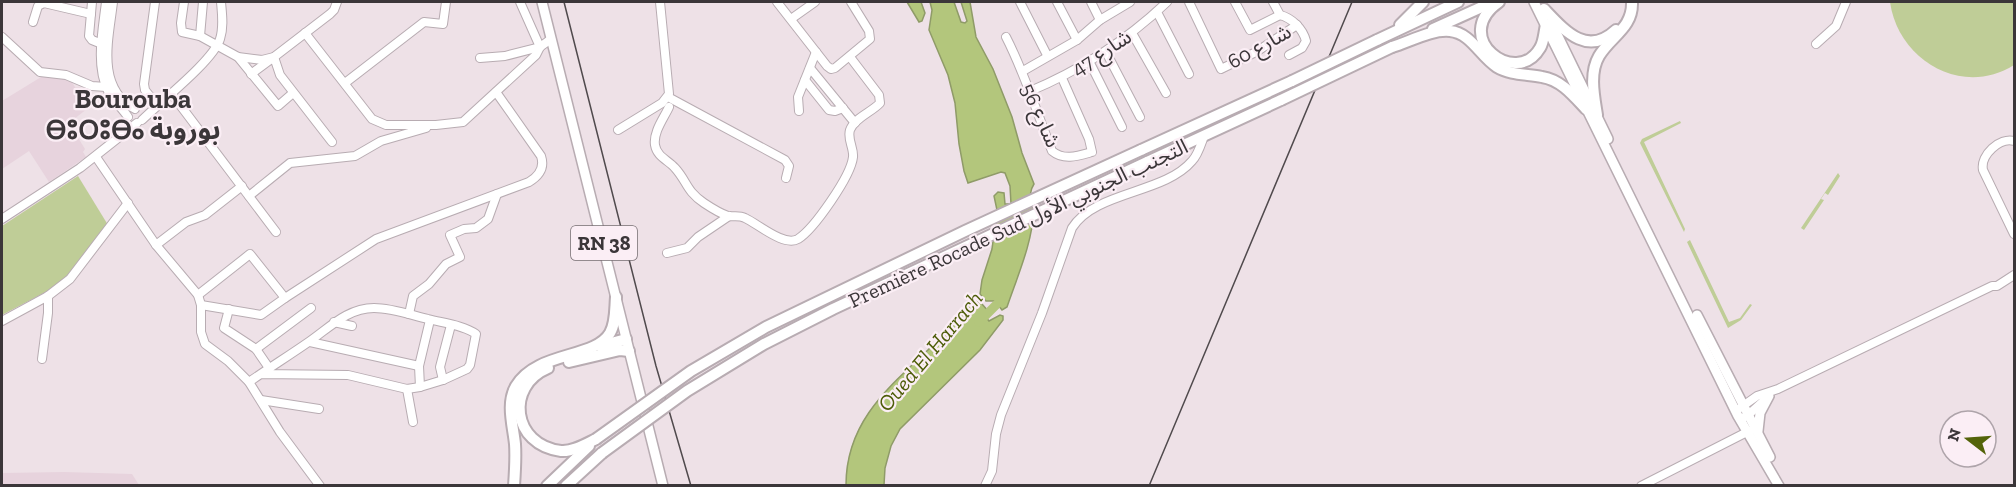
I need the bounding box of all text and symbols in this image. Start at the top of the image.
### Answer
street label: شارع 60 [1223,18,1297,76]
street label: شارع 47 [1066,23,1137,83]
street label: شارع 56 [1013,79,1066,152]
district label: Bourouba ⴱⵓⵔⵓⴱⴰ بوروبة [46,83,220,146]
street label: Première Rocade Sud التجنب الجنوبي الأول [844,133,1193,316]
road number: RN 38 [571,226,637,260]
water label: Oued El Harrach [872,285,988,417]
north arrow [1938,409,1998,469]
text: N [1943,426,1965,443]

